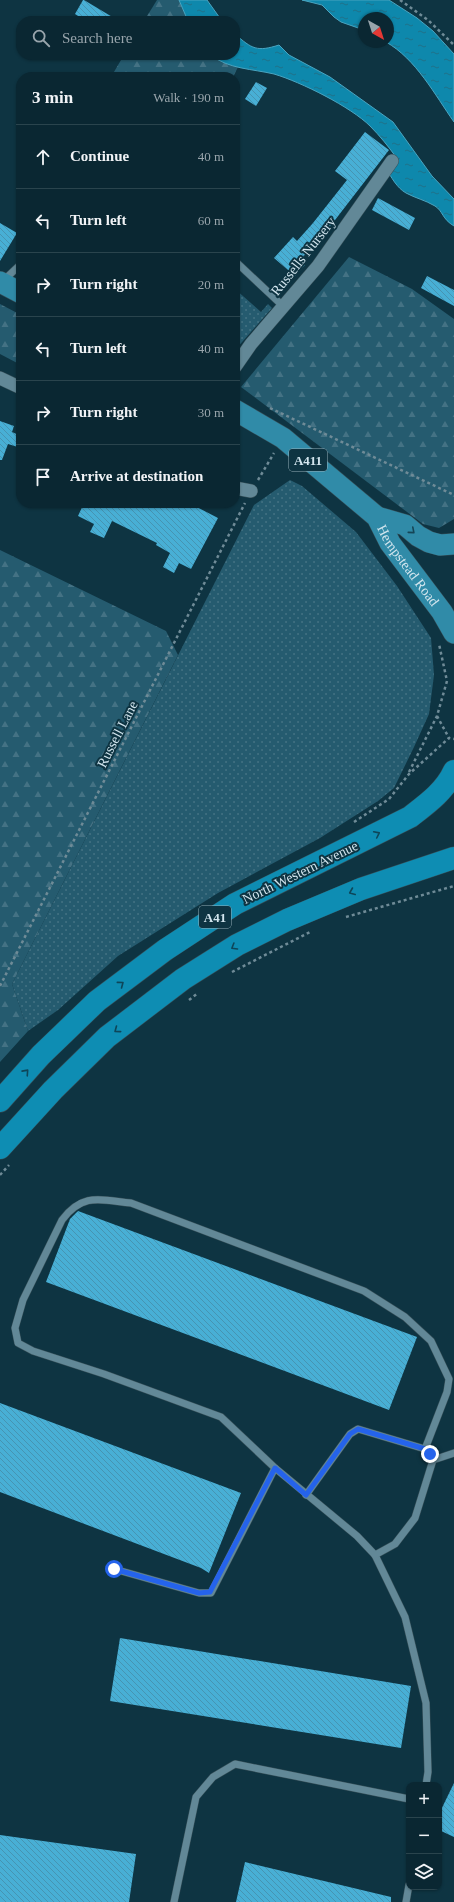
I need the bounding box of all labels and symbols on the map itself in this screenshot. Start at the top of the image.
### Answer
north arrow [358,12,394,48]
street label: Russells Nursery [268,214,339,298]
road number: A411 [289,449,327,471]
street label: Hempstead Road [374,522,442,609]
one-way arrow [408,527,415,534]
street label: Russell Lane [94,698,141,770]
one-way arrow [373,831,381,839]
street label: North Western Avenue [240,838,360,907]
one-way arrow [349,888,356,896]
road number: A41 [199,906,231,928]
one-way arrow [231,942,238,949]
one-way arrow [116,981,123,988]
one-way arrow [114,1025,121,1032]
one-way arrow [21,1069,28,1077]
route end [421,1445,439,1463]
route start [105,1560,123,1578]

